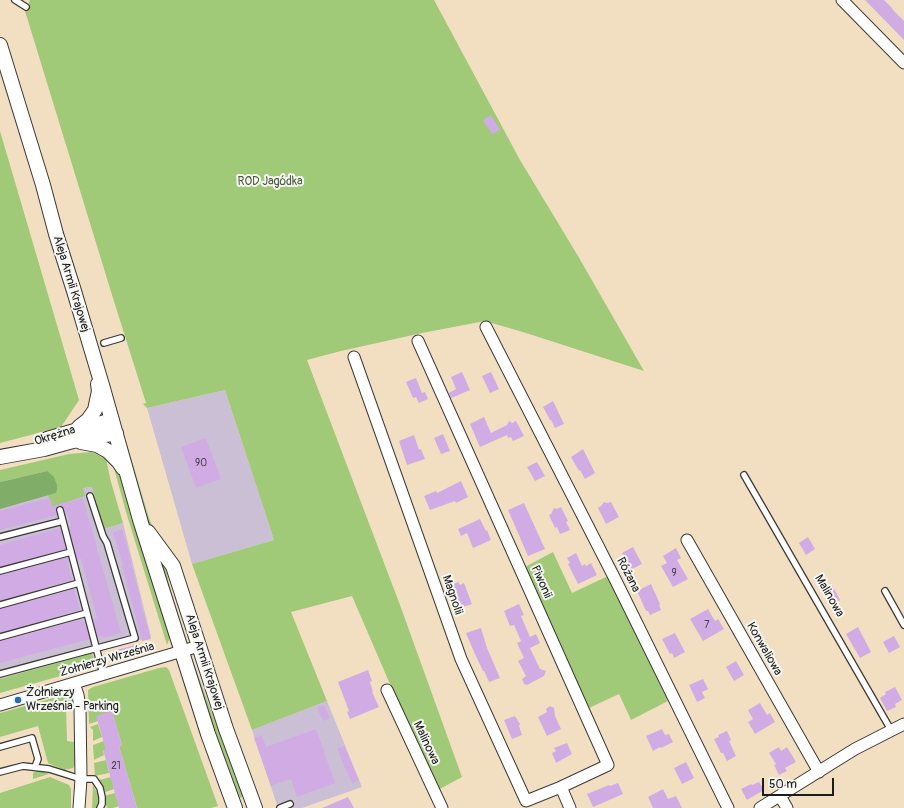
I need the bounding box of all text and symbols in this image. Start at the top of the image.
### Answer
park label: ROD Jagódka [237,175,303,189]
street label: Aleja Armii Krajowej [49,234,93,334]
street label: Okrężna [33,423,77,449]
house number: 90 [195,457,207,469]
street label: Różana [613,555,643,595]
street label: Piwonii [527,563,555,601]
house number: 9 [671,567,677,579]
street label: Malinowa [811,572,847,620]
street label: Magnolii [439,573,465,617]
street label: Aleja Armii Krajowej [182,612,226,712]
house number: 7 [704,619,710,631]
street label: Konwaliowa [743,620,785,678]
street label: Żołnierzy Września [58,640,156,680]
place label: Żołnierzy Września - Parking [26,686,119,714]
marker: Żołnierzy Września - Parking [13,695,23,705]
street label: Malinowa [410,719,442,767]
house number: 21 [111,760,121,772]
scale bar [764,770,836,796]
text: 50 m [769,777,797,792]

